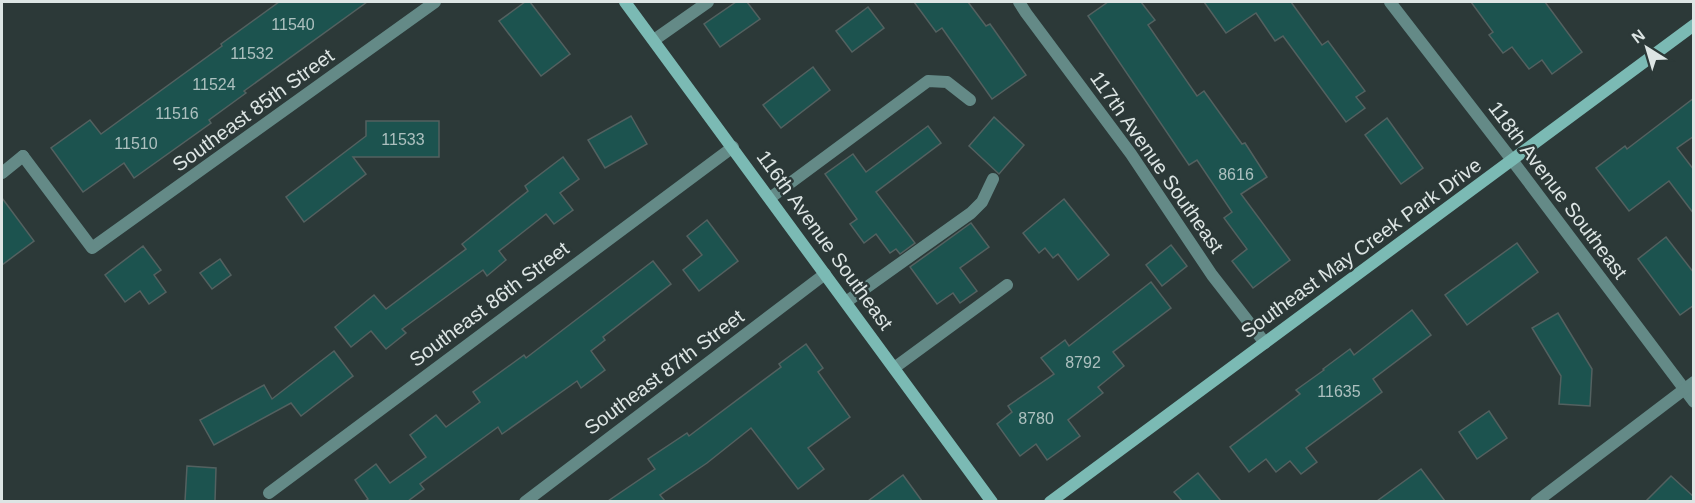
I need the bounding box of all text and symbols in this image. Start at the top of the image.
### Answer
house number: 11540 [271,16,315,33]
north arrow [1617,18,1677,78]
text: N [1629,26,1648,47]
street label: Southeast 85th Street [168,44,338,176]
house number: 11532 [230,45,274,62]
street label: 117th Avenue Southeast [1086,67,1228,257]
house number: 11524 [192,76,236,93]
street label: 118th Avenue Southeast [1484,97,1632,283]
house number: 11516 [155,105,199,122]
house number: 11533 [381,131,425,148]
house number: 11510 [114,135,158,152]
street label: 116th Avenue Southeast [753,146,898,334]
street label: Southeast May Creek Park Drive [1237,154,1485,342]
house number: 8616 [1218,166,1254,183]
street label: Southeast 86th Street [405,237,573,371]
street label: Southeast 87th Street [580,305,748,439]
house number: 8792 [1065,354,1101,371]
house number: 11635 [1317,383,1361,400]
house number: 8780 [1018,410,1054,427]

